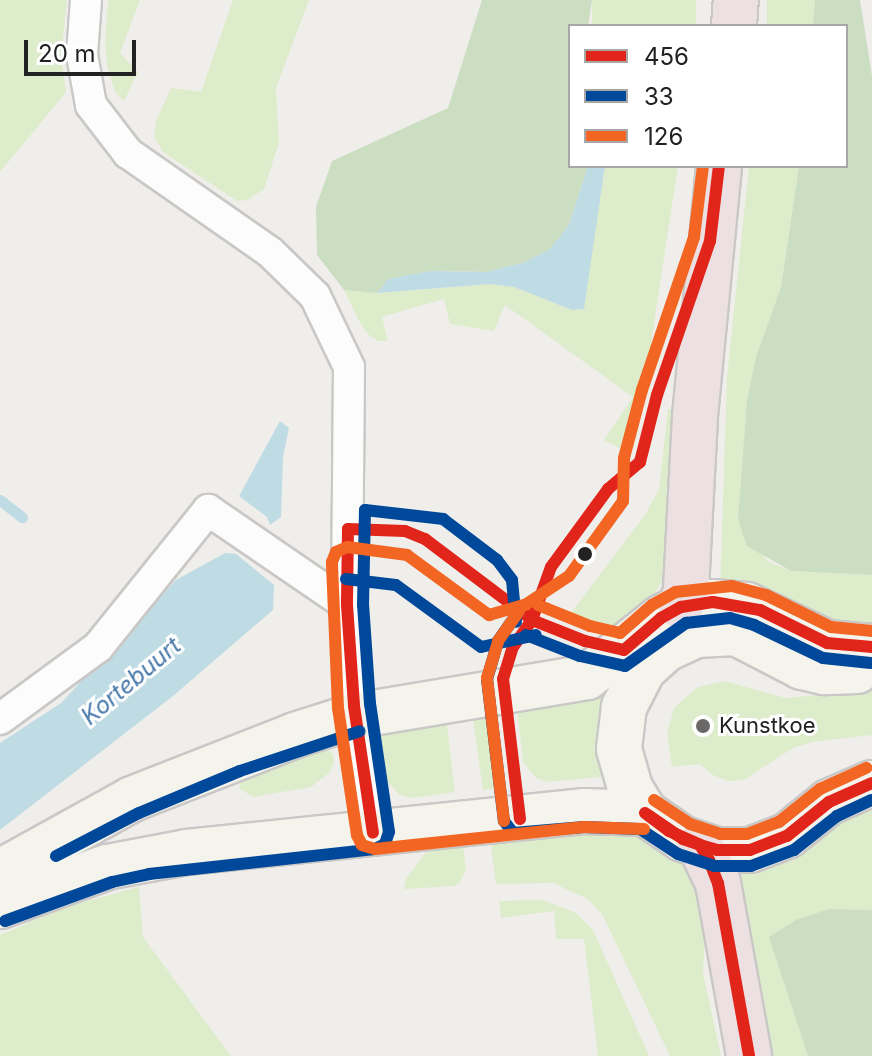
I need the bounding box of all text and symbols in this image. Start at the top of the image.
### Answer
scale bar [28,24,140,74]
legend [568,24,848,168]
text: 20 m [38,39,96,68]
text: 456 [644,42,689,71]
text: 33 [644,82,674,111]
text: 126 [644,122,683,151]
unlabelled marker [577,546,593,562]
water label: Kortebuurt [75,631,187,731]
place label: Kunstkoe [719,713,815,739]
marker: Kunstkoe [694,717,712,735]

